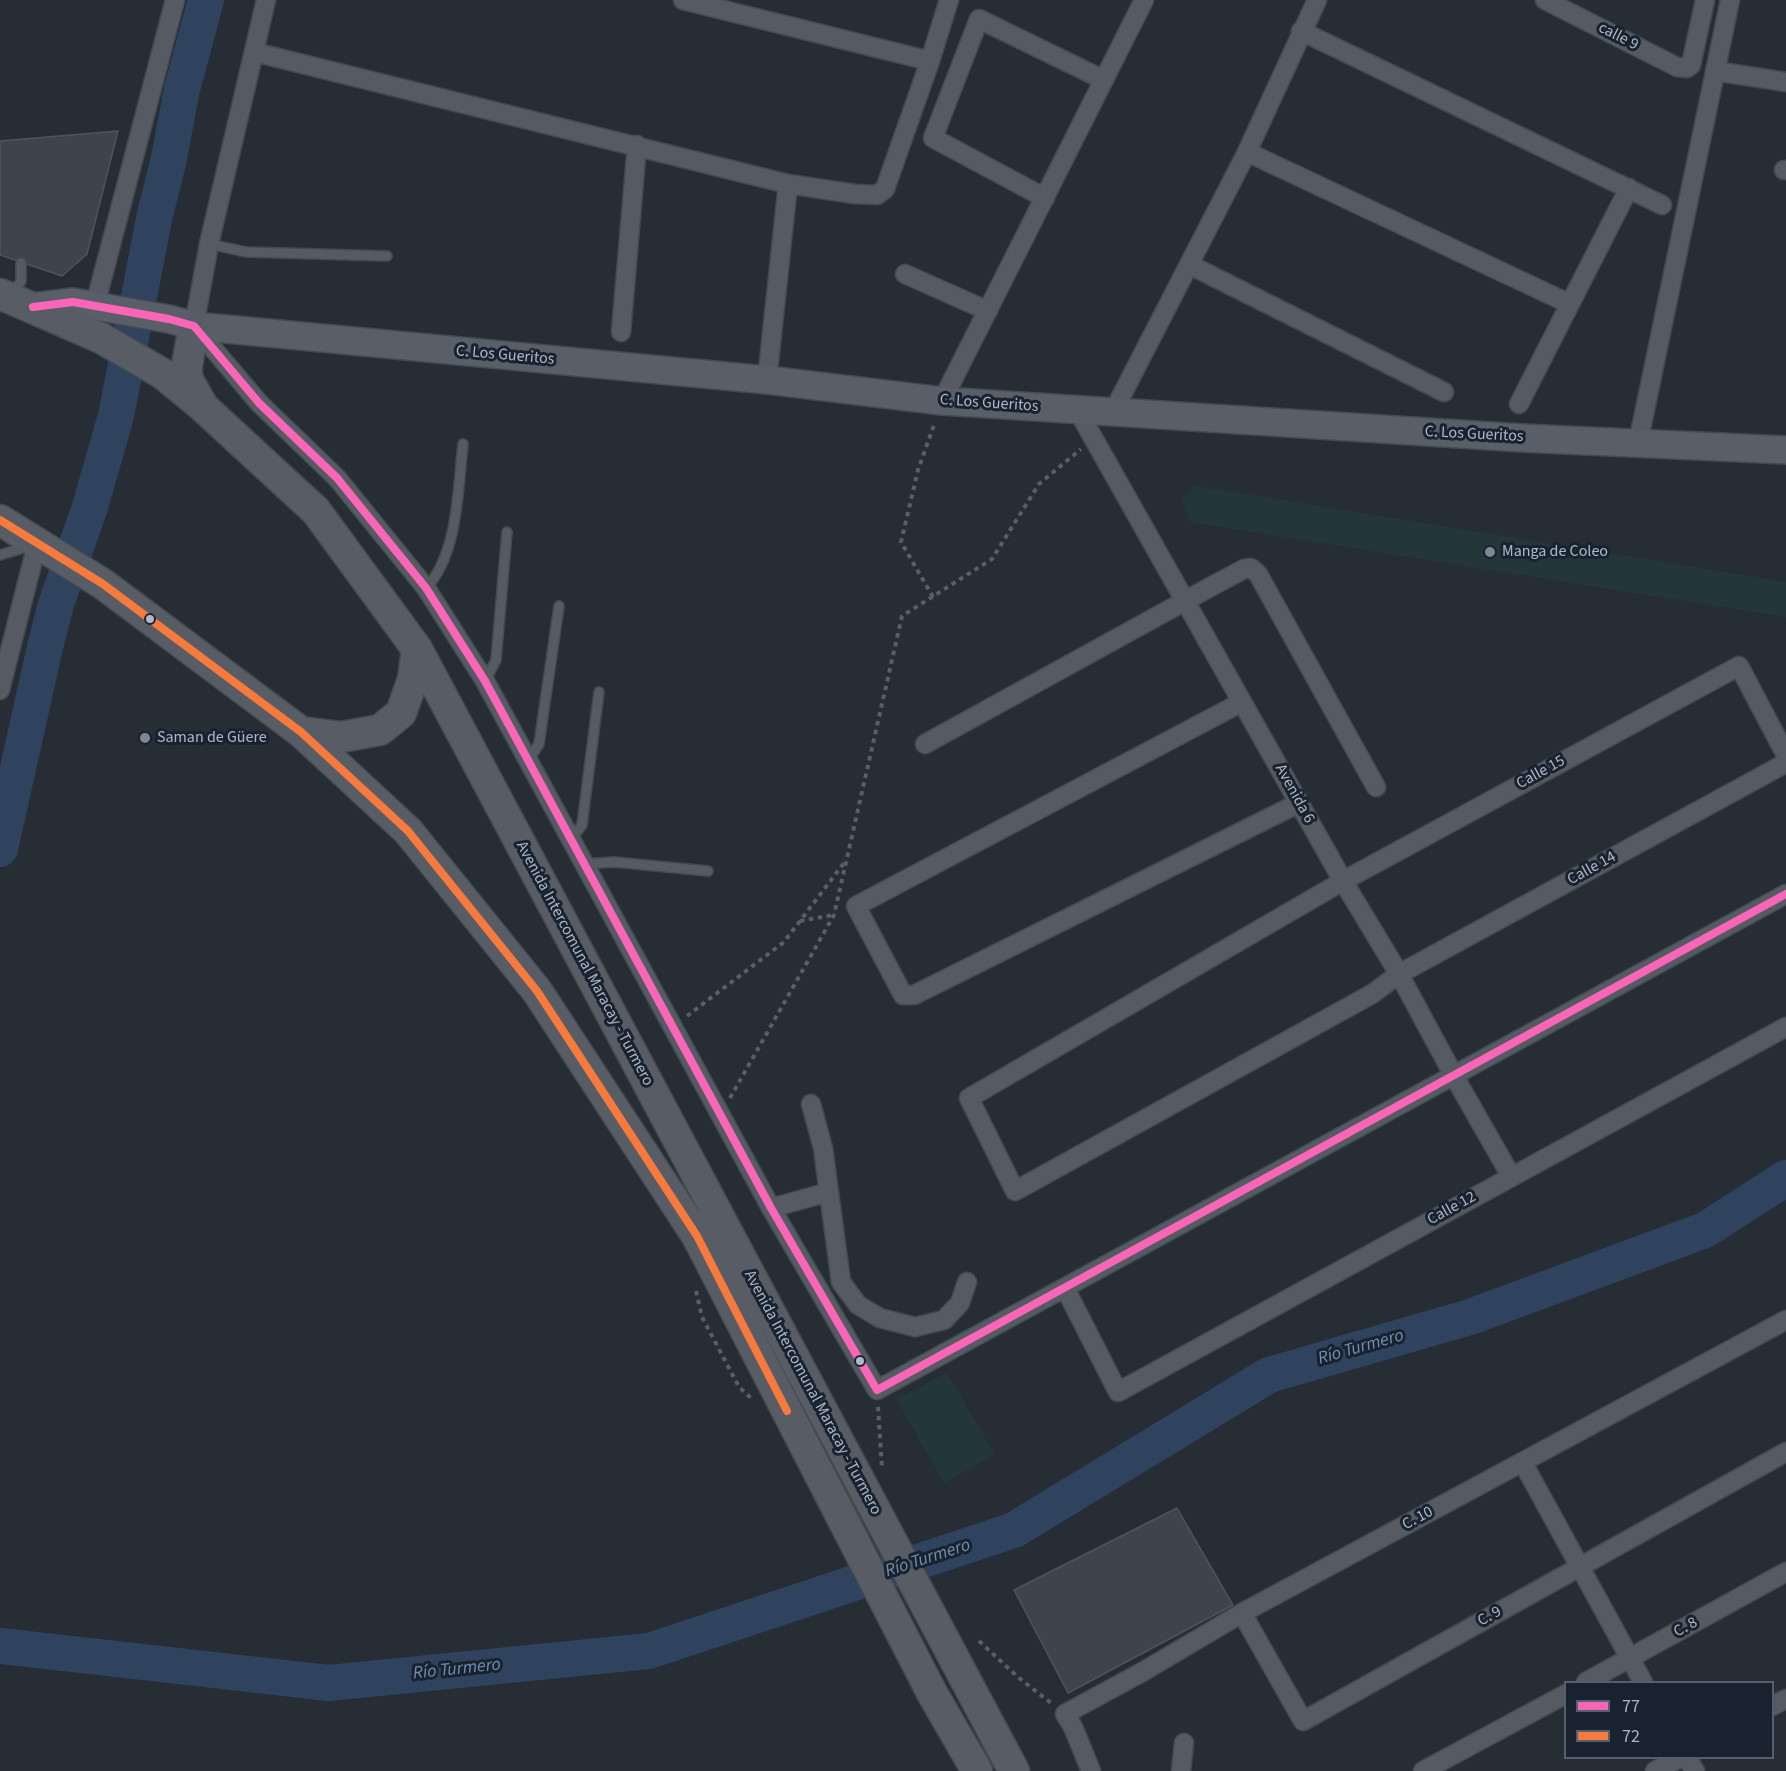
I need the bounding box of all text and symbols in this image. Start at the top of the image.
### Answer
street label: calle 9 [1595,19,1641,55]
street label: C. Los Gueritos [455,342,555,370]
street label: C. Los Gueritos [939,391,1039,417]
street label: C. Los Gueritos [1424,423,1524,447]
place label: Manga de Coleo [1502,542,1608,562]
marker: Manga de Coleo [1483,545,1497,559]
unlabelled marker [144,613,156,625]
place label: Saman de Güere [157,728,267,748]
marker: Saman de Güere [138,731,152,745]
street label: Calle 15 [1513,752,1569,794]
street label: Avenida 6 [1270,761,1318,827]
street label: Avenida Intercomunal Maracay - Turmero [511,838,657,1090]
street label: Calle 14 [1564,848,1620,890]
street label: Calle 12 [1424,1188,1480,1230]
street label: Avenida Intercomunal Maracay - Turmero [739,1267,885,1519]
water label: Río Turmero [1316,1325,1406,1371]
unlabelled marker [854,1355,866,1367]
street label: C. 10 [1399,1503,1437,1535]
water label: Río Turmero [883,1535,973,1583]
street label: C. 9 [1475,1603,1505,1631]
street label: C. 8 [1671,1614,1701,1642]
water label: Río Turmero [412,1655,502,1685]
legend [1564,1681,1774,1759]
text: 77 [1622,1694,1640,1719]
text: 72 [1622,1724,1640,1749]

